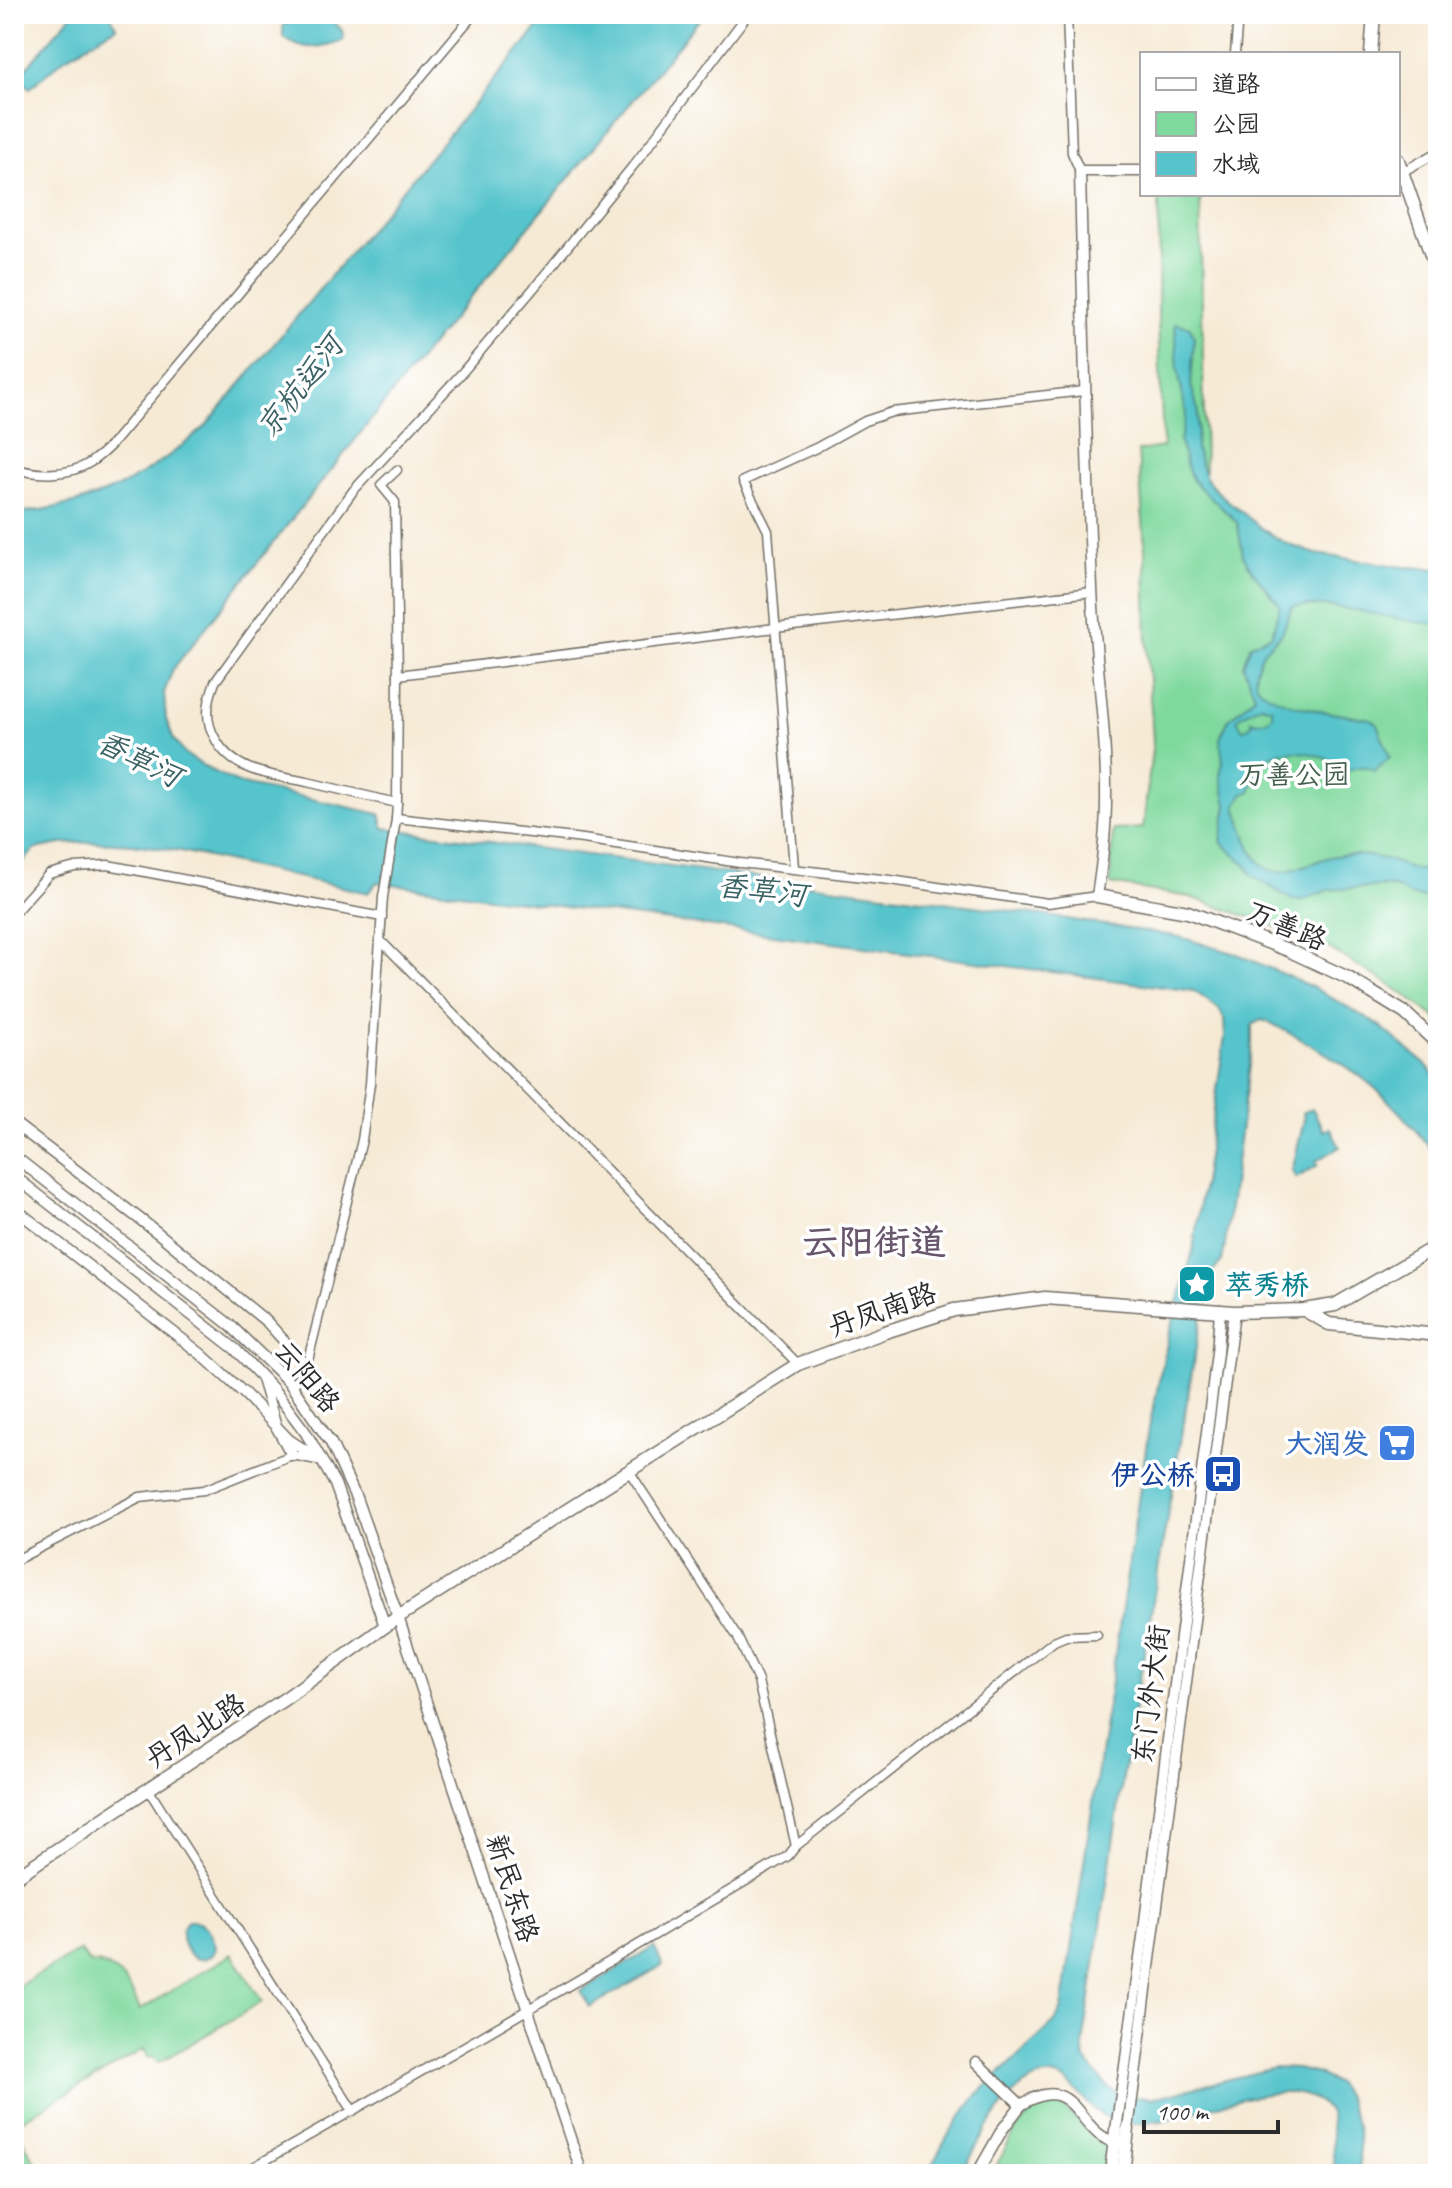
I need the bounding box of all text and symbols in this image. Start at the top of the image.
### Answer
legend [1140,52,1400,196]
text: 道路 [1212,69,1260,99]
text: 公园 [1212,109,1260,139]
text: 水域 [1212,149,1260,179]
water label: 京杭运河 [248,323,355,445]
water label: 香草河 [90,722,192,798]
park label: 万善公园 [1238,757,1350,792]
water label: 香草河 [715,866,814,915]
street label: 万善路 [1241,893,1332,958]
district label: 云阳街道 [802,1219,946,1265]
place icon: 萃秀桥 [1176,1263,1218,1305]
place label: 萃秀桥 [1225,1267,1309,1302]
street label: 丹凤南路 [824,1275,941,1344]
street label: 云阳路 [267,1333,348,1420]
supermarket icon: 大润发 [1376,1422,1418,1464]
place label: 大润发 [1285,1426,1369,1461]
bus stop icon: 伊公桥 [1202,1453,1244,1495]
place label: 伊公桥 [1111,1457,1195,1492]
street label: 东门外大街 [1125,1622,1176,1766]
street label: 丹凤北路 [139,1685,252,1776]
street label: 新民东路 [479,1829,546,1947]
scale bar [1144,2084,1278,2134]
text: 100 m [1156,2097,1210,2127]

